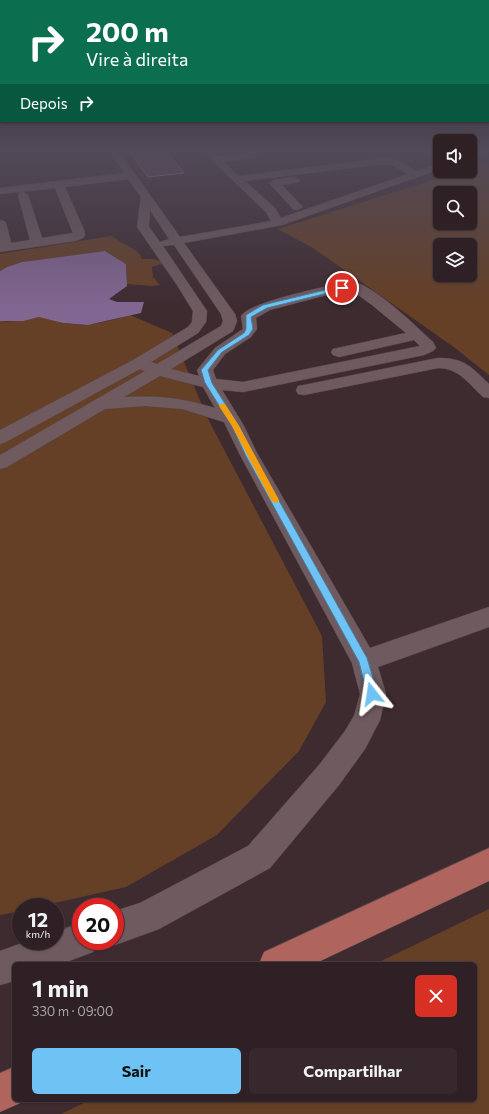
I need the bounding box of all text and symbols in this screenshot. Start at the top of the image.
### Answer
text: 200 m [86,14,169,48]
icon: right [20,16,72,68]
text: Vire à direita [86,48,188,70]
icon: right [75,92,97,114]
text: Depois [20,94,67,112]
map controls [433,134,477,282]
button: sound [433,134,477,178]
button: search [433,186,477,230]
button: layers [433,238,477,282]
pin [325,271,359,305]
icon: arrive [331,277,353,299]
position arrow [351,673,393,715]
speed limit sign: 20 [72,898,124,950]
text: 12 [28,907,48,931]
text: km/h [26,928,50,940]
text: 1 min [32,973,89,1002]
button: close [415,975,457,1017]
text: 330 m · 09:00 [32,1003,114,1019]
button: Sair [32,1048,241,1094]
button: Compartilhar [249,1048,457,1094]

